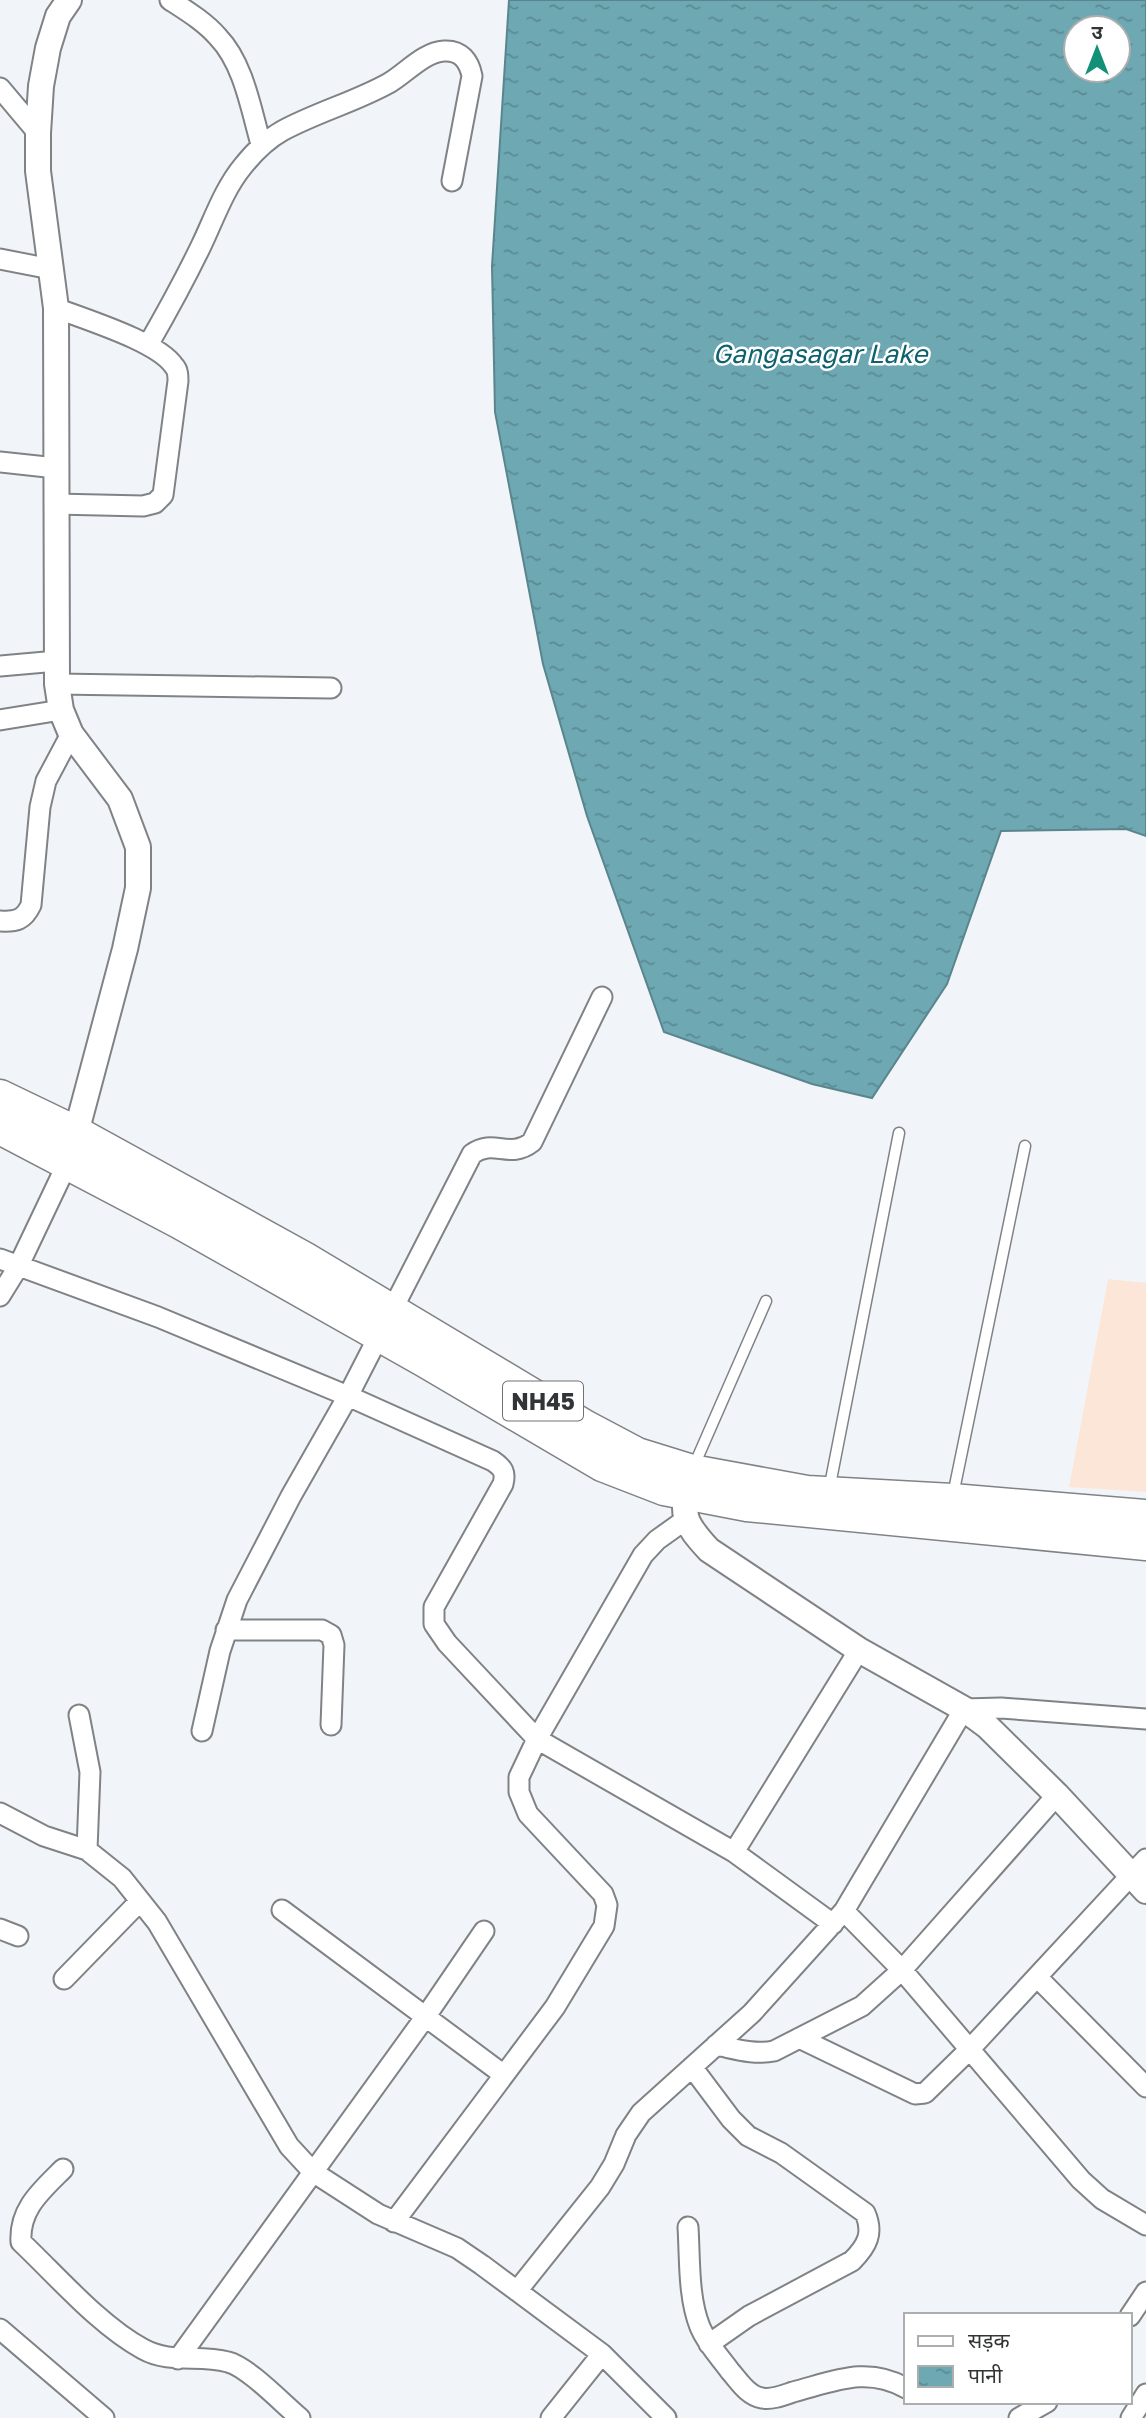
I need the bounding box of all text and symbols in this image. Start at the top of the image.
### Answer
north arrow [1062,14,1132,84]
text: उ [1091,20,1103,43]
water label: Gangasagar Lake [713,338,929,369]
road number: NH45 [503,1382,583,1420]
legend [904,2313,1132,2404]
text: सड़क [968,2327,1010,2353]
text: पानी [968,2362,1003,2388]

